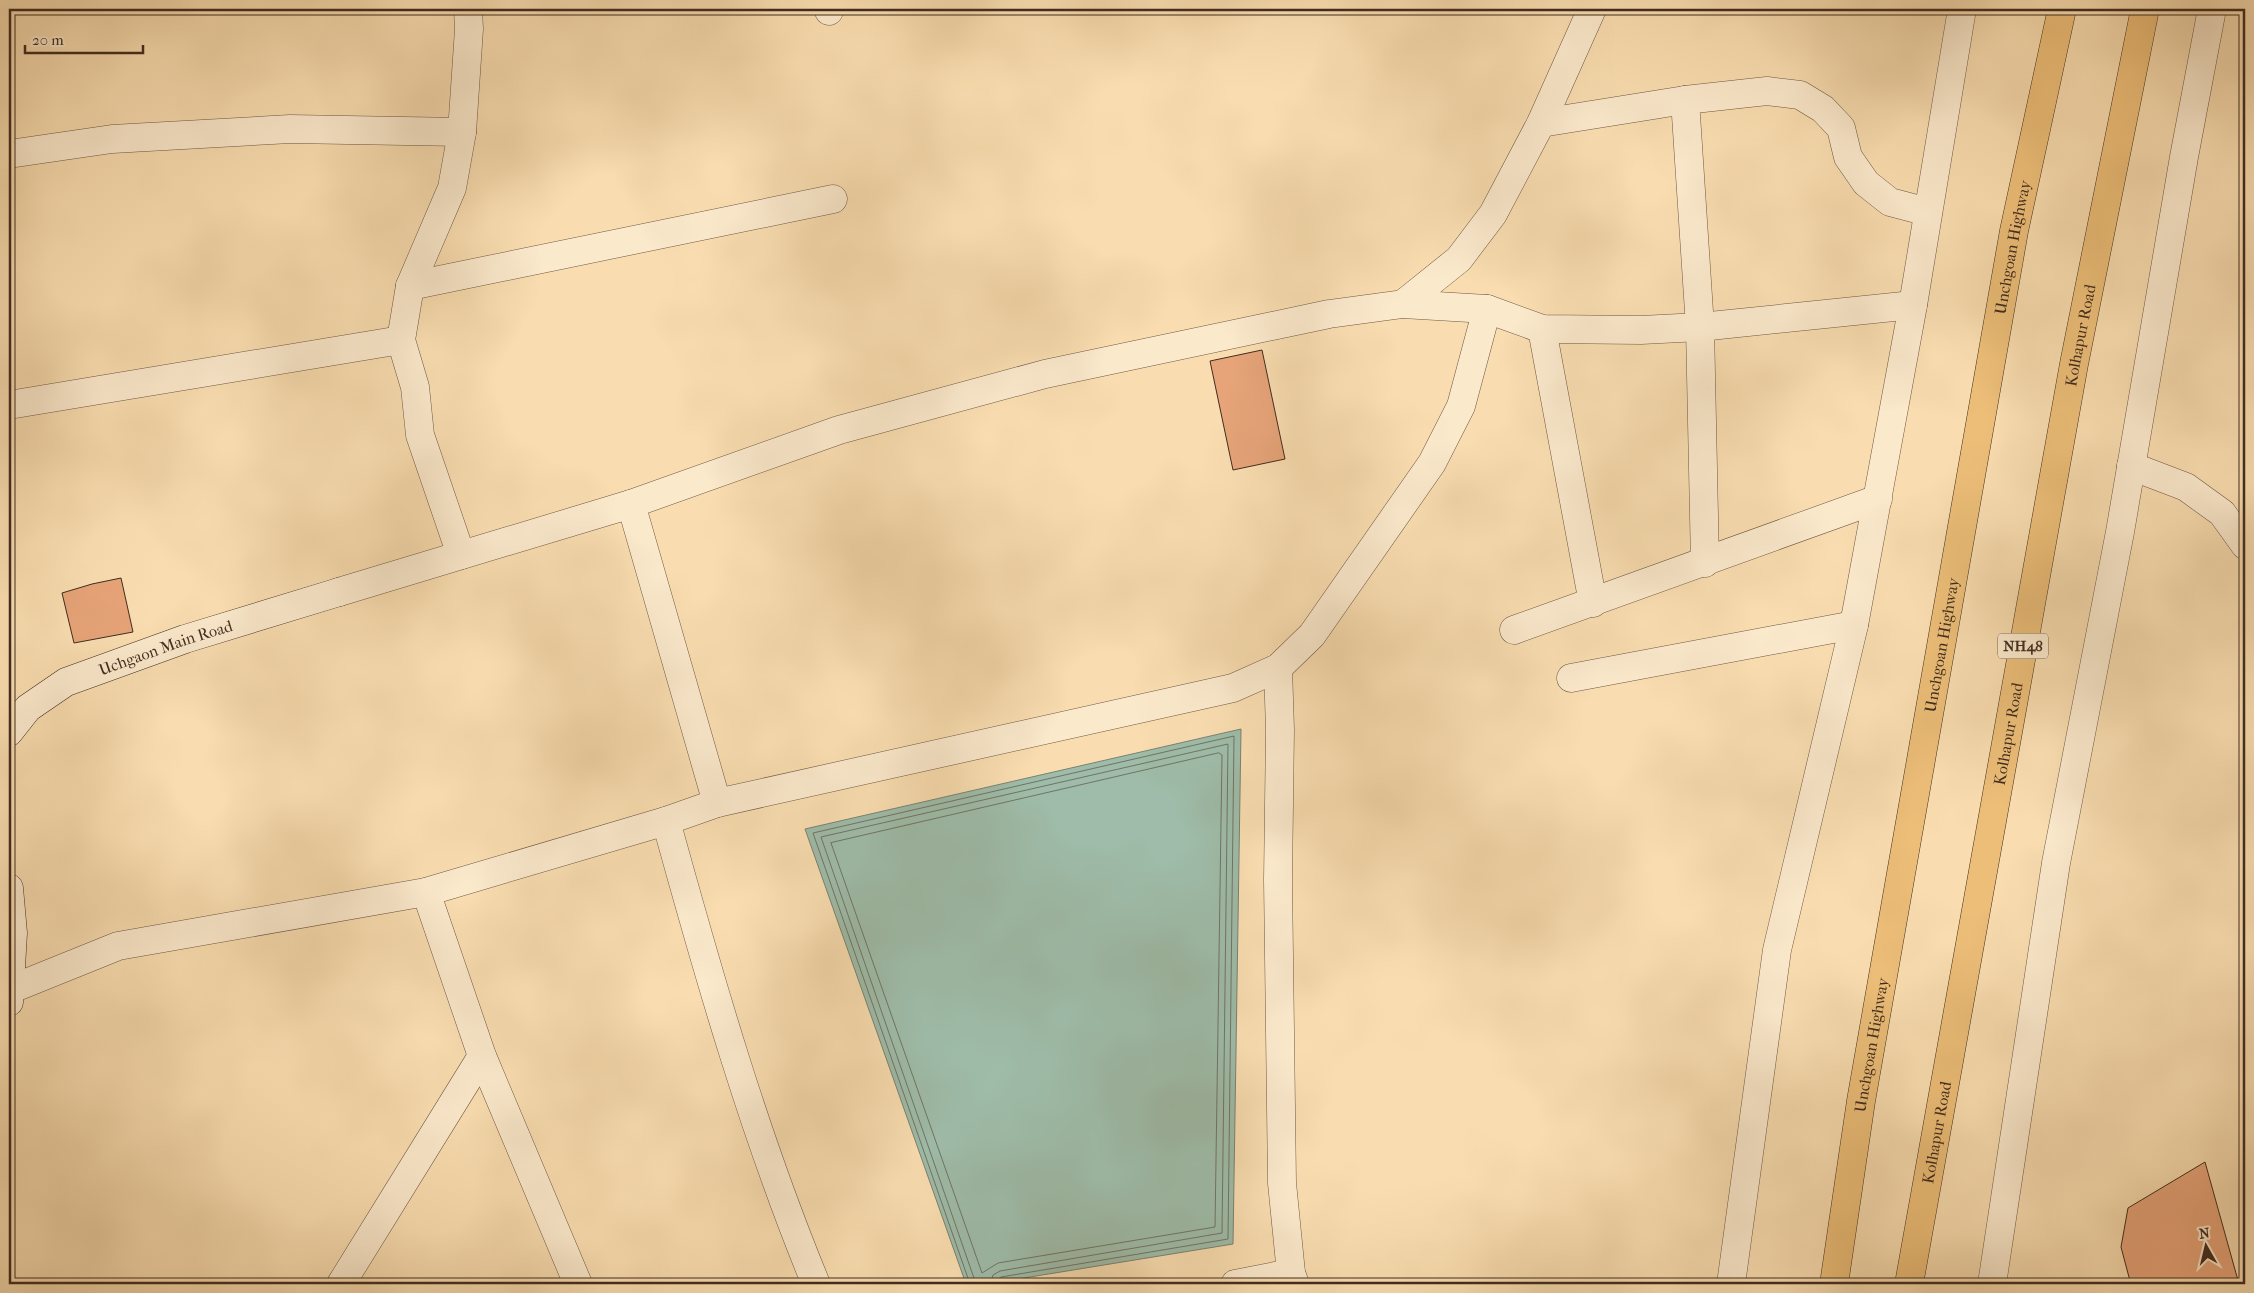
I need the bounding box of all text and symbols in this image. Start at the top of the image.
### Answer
scale bar [25,22,142,54]
text: 20 m [32,31,64,49]
street label: Unchgoan Highway [1991,178,2035,316]
street label: Kolhapur Road [2061,282,2100,388]
street label: Unchgoan Highway [1921,576,1963,714]
street label: Uchgaon Main Road [96,616,235,679]
road number: NH48 [1998,634,2048,658]
street label: Kolhapur Road [1990,681,2027,787]
street label: Unchgoan Highway [1850,976,1893,1113]
street label: Kolhapur Road [1918,1080,1955,1185]
north arrow [2182,1220,2232,1270]
text: N [2198,1224,2211,1243]

